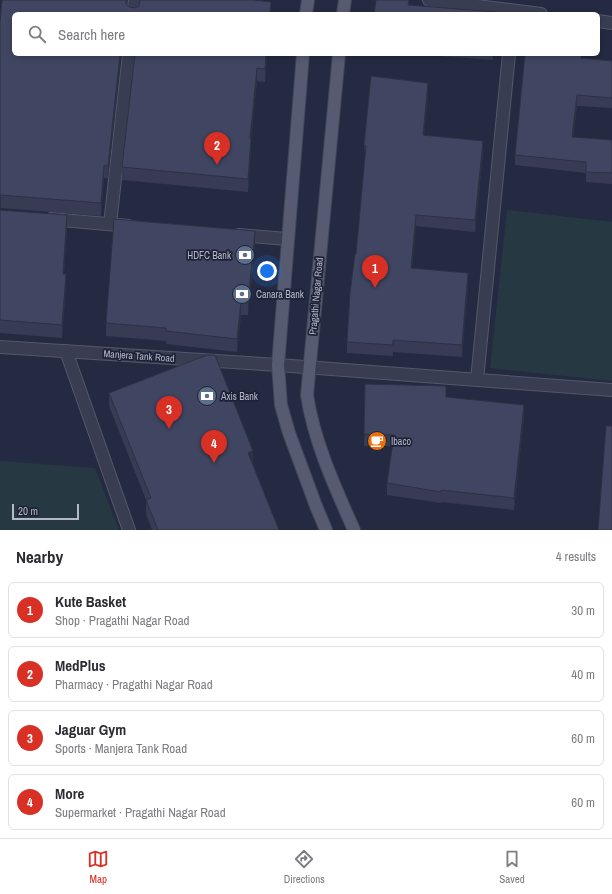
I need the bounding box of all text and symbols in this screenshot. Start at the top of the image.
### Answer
search box [12,12,600,56]
icon: search [26,23,48,45]
text: Search here [58,24,125,45]
pin: 2 [204,132,230,165]
bank icon: HDFC Bank [234,244,256,266]
place label: HDFC Bank [187,249,232,262]
pin: 1 [362,255,388,288]
street label: Pragathi Nagar Road [306,257,326,335]
your location [257,261,277,281]
bank icon: Canara Bank [231,283,253,305]
place label: Canara Bank [256,288,305,301]
street label: Manjera Tank Road [103,347,175,365]
bank icon: Axis Bank [196,385,218,407]
place label: Axis Bank [220,390,259,403]
pin: 3 [156,396,182,429]
pin: 4 [201,430,227,463]
cafe icon: Ibaco [366,430,388,452]
place label: Ibaco [391,435,412,448]
scale bar [12,502,79,521]
text: 20 m [18,504,38,518]
text: Nearby [16,545,63,568]
text: 4 results [556,548,596,565]
text: Kute Basket [55,591,126,612]
text: 1 [27,602,33,619]
text: 30 m [571,602,595,619]
text: Shop · Pragathi Nagar Road [55,612,190,629]
text: MedPlus [55,655,106,676]
text: 2 [27,666,33,683]
text: 40 m [571,666,595,683]
text: Pharmacy · Pragathi Nagar Road [55,676,213,693]
text: Jaguar Gym [55,719,126,740]
text: 3 [27,730,33,747]
text: 60 m [571,730,595,747]
text: Sports · Manjera Tank Road [55,740,187,757]
text: More [55,783,84,804]
text: 4 [27,794,33,811]
text: 60 m [571,794,595,811]
text: Supermarket · Pragathi Nagar Road [55,804,226,821]
tab: Map [87,848,109,886]
tab: Directions [284,848,325,886]
tab: Saved [499,848,525,886]

